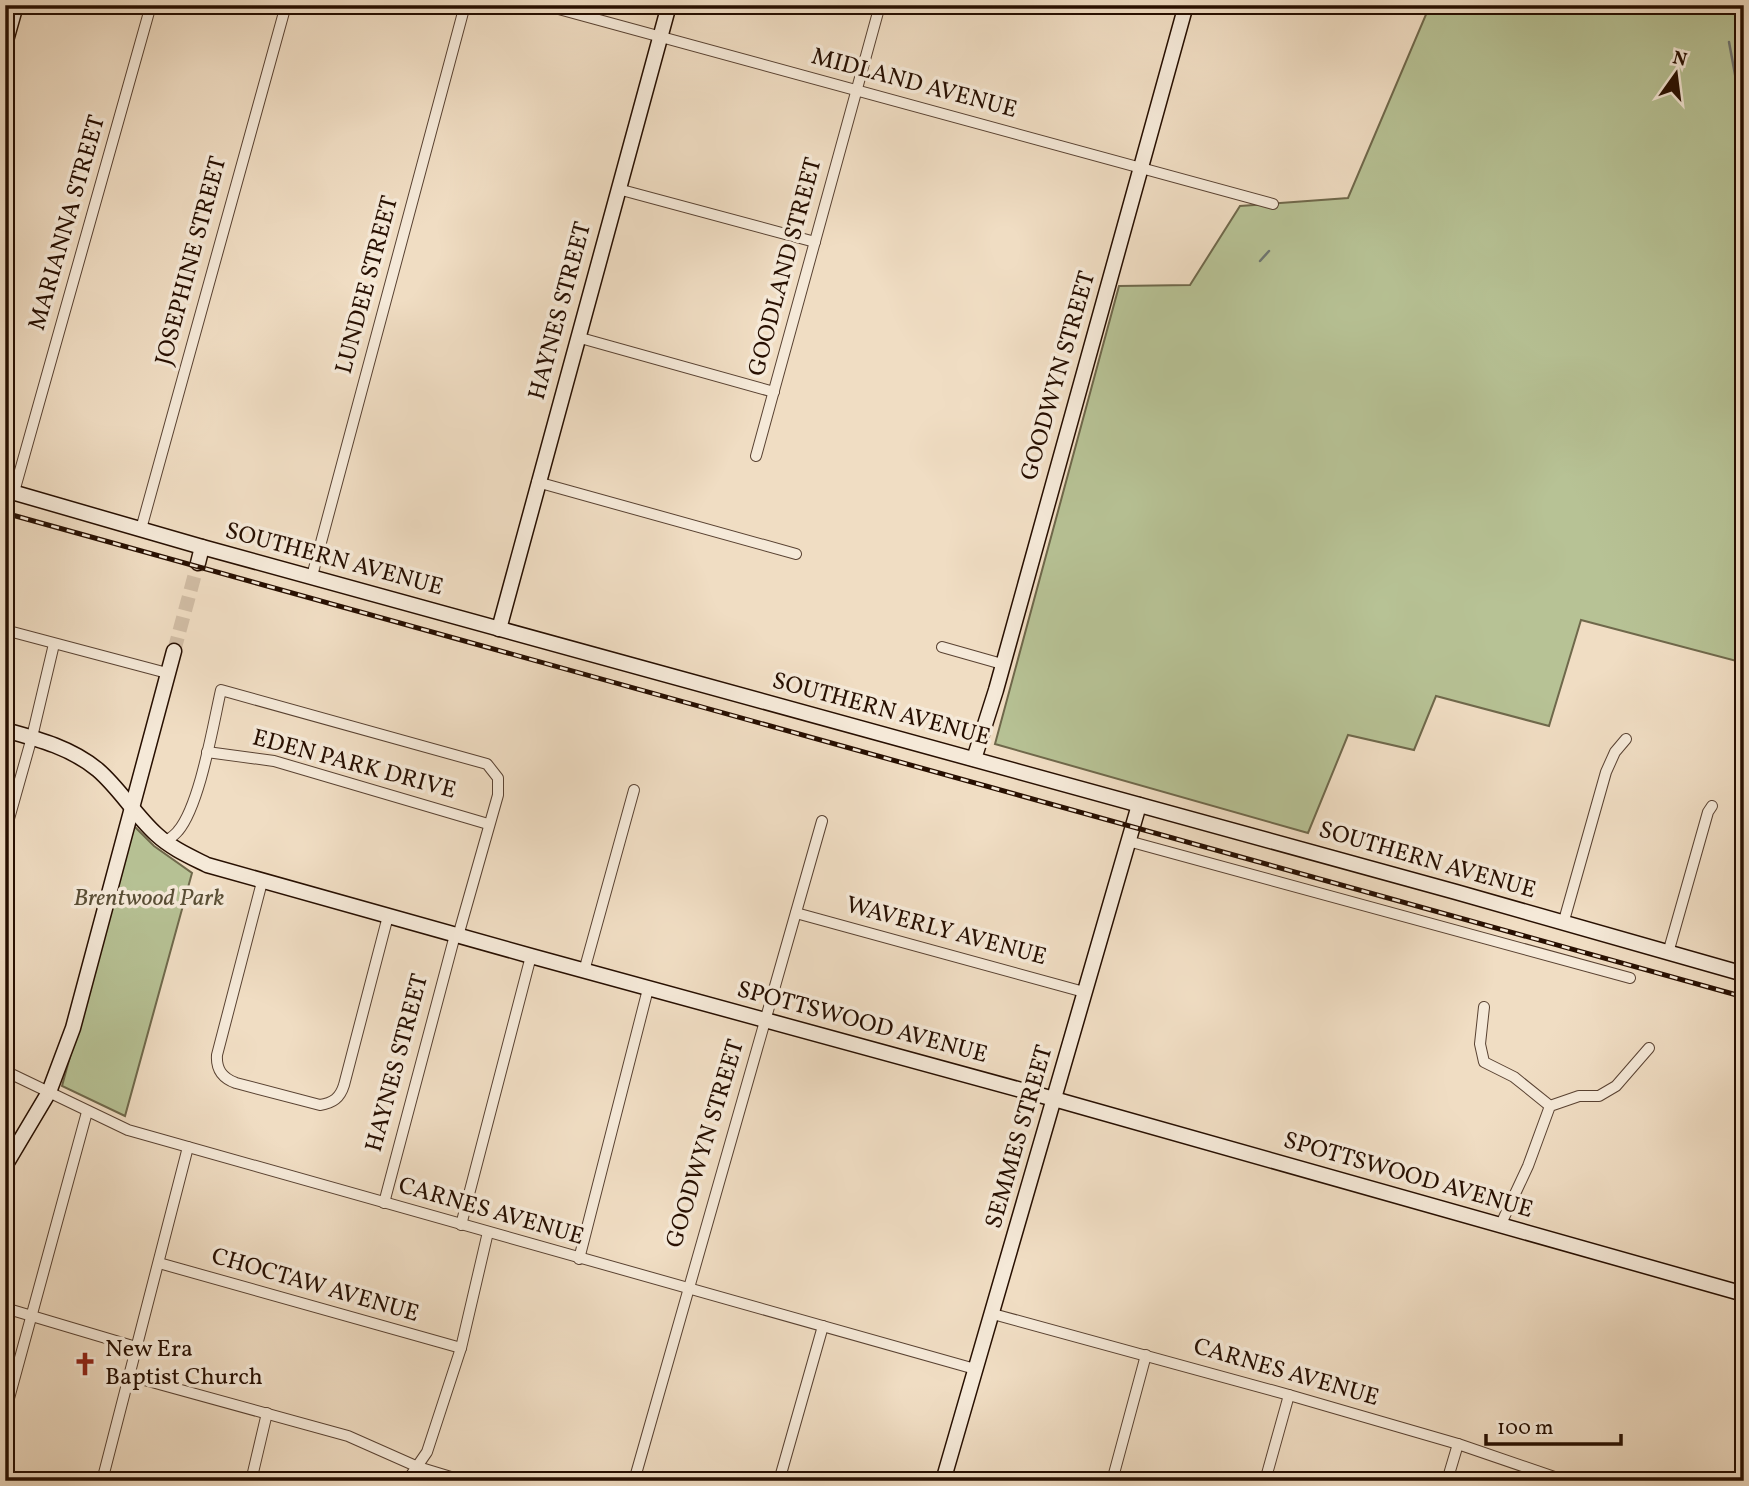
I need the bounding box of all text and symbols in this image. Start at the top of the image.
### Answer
north arrow [1640,38,1710,108]
street label: MIDLAND AVENUE [807,40,1021,128]
text: N [1670,45,1690,74]
street label: MARIANNA STREET [21,111,115,335]
street label: JOSEPHINE STREET [148,153,236,369]
street label: GOODLAND STREET [740,154,832,380]
street label: LUNDEE STREET [328,192,408,378]
street label: HAYNES STREET [521,218,601,404]
street label: GOODWYN STREET [1013,267,1105,485]
street label: SOUTHERN AVENUE [221,515,447,605]
street label: SOUTHERN AVENUE [768,665,994,755]
street label: EDEN PARK DRIVE [248,721,460,809]
street label: SOUTHERN AVENUE [1314,814,1540,908]
park label: Brentwood Park [74,882,224,916]
street label: WAVERLY AVENUE [842,889,1050,975]
street label: HAYNES STREET [358,970,438,1156]
street label: SPOTTSWOOD AVENUE [733,973,991,1073]
street label: GOODWYN STREET [658,1036,754,1252]
street label: SEMMES STREET [978,1041,1062,1233]
street label: SPOTTSWOOD AVENUE [1279,1124,1537,1228]
street label: CARNES AVENUE [394,1169,588,1255]
street label: CHOCTAW AVENUE [207,1240,423,1332]
street label: CARNES AVENUE [1189,1330,1383,1416]
place label: New Era Baptist Church [105,1333,263,1395]
church icon: New Era Baptist Church [71,1350,99,1378]
scale bar [1486,1402,1621,1446]
text: 100 m [1497,1414,1554,1443]

